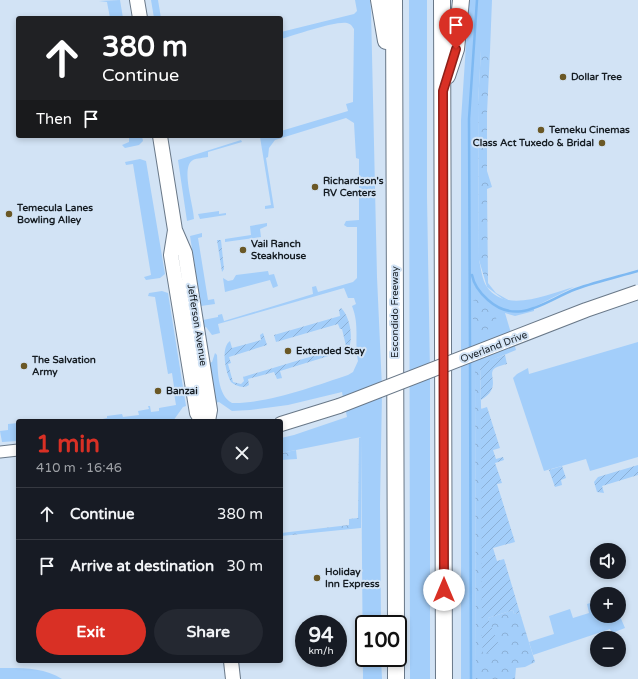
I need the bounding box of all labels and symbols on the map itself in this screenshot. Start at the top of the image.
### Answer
pin [439,8,473,49]
place label: Dollar Tree [571,71,622,83]
marker: Dollar Tree [558,72,568,82]
place label: Temeku Cinemas [548,124,630,136]
marker: Temeku Cinemas [536,125,546,135]
place label: Class Act Tuxedo & Bridal [473,137,594,149]
marker: Class Act Tuxedo & Bridal [597,138,607,148]
place label: Richardson's RV Centers [323,175,384,199]
marker: Richardson's RV Centers [310,182,320,192]
place label: Temecula Lanes Bowling Alley [16,202,93,226]
marker: Temecula Lanes Bowling Alley [4,209,14,219]
place label: Vail Ranch Steakhouse [251,238,306,262]
marker: Vail Ranch Steakhouse [238,245,248,255]
street label: Escondido Freeway [389,265,401,358]
street label: Jefferson Avenue [185,283,209,367]
street label: Overland Drive [459,329,529,365]
place label: Extended Stay [296,345,365,357]
marker: Extended Stay [283,346,293,356]
place label: The Salvation Army [31,354,96,378]
marker: The Salvation Army [19,361,29,371]
place label: Banzai [166,385,198,397]
marker: Banzai [153,386,163,396]
place label: Holiday Inn Express [325,566,380,590]
position arrow [423,569,465,611]
marker: Holiday Inn Express [312,573,322,583]
speed limit sign: 100 [355,615,407,667]

